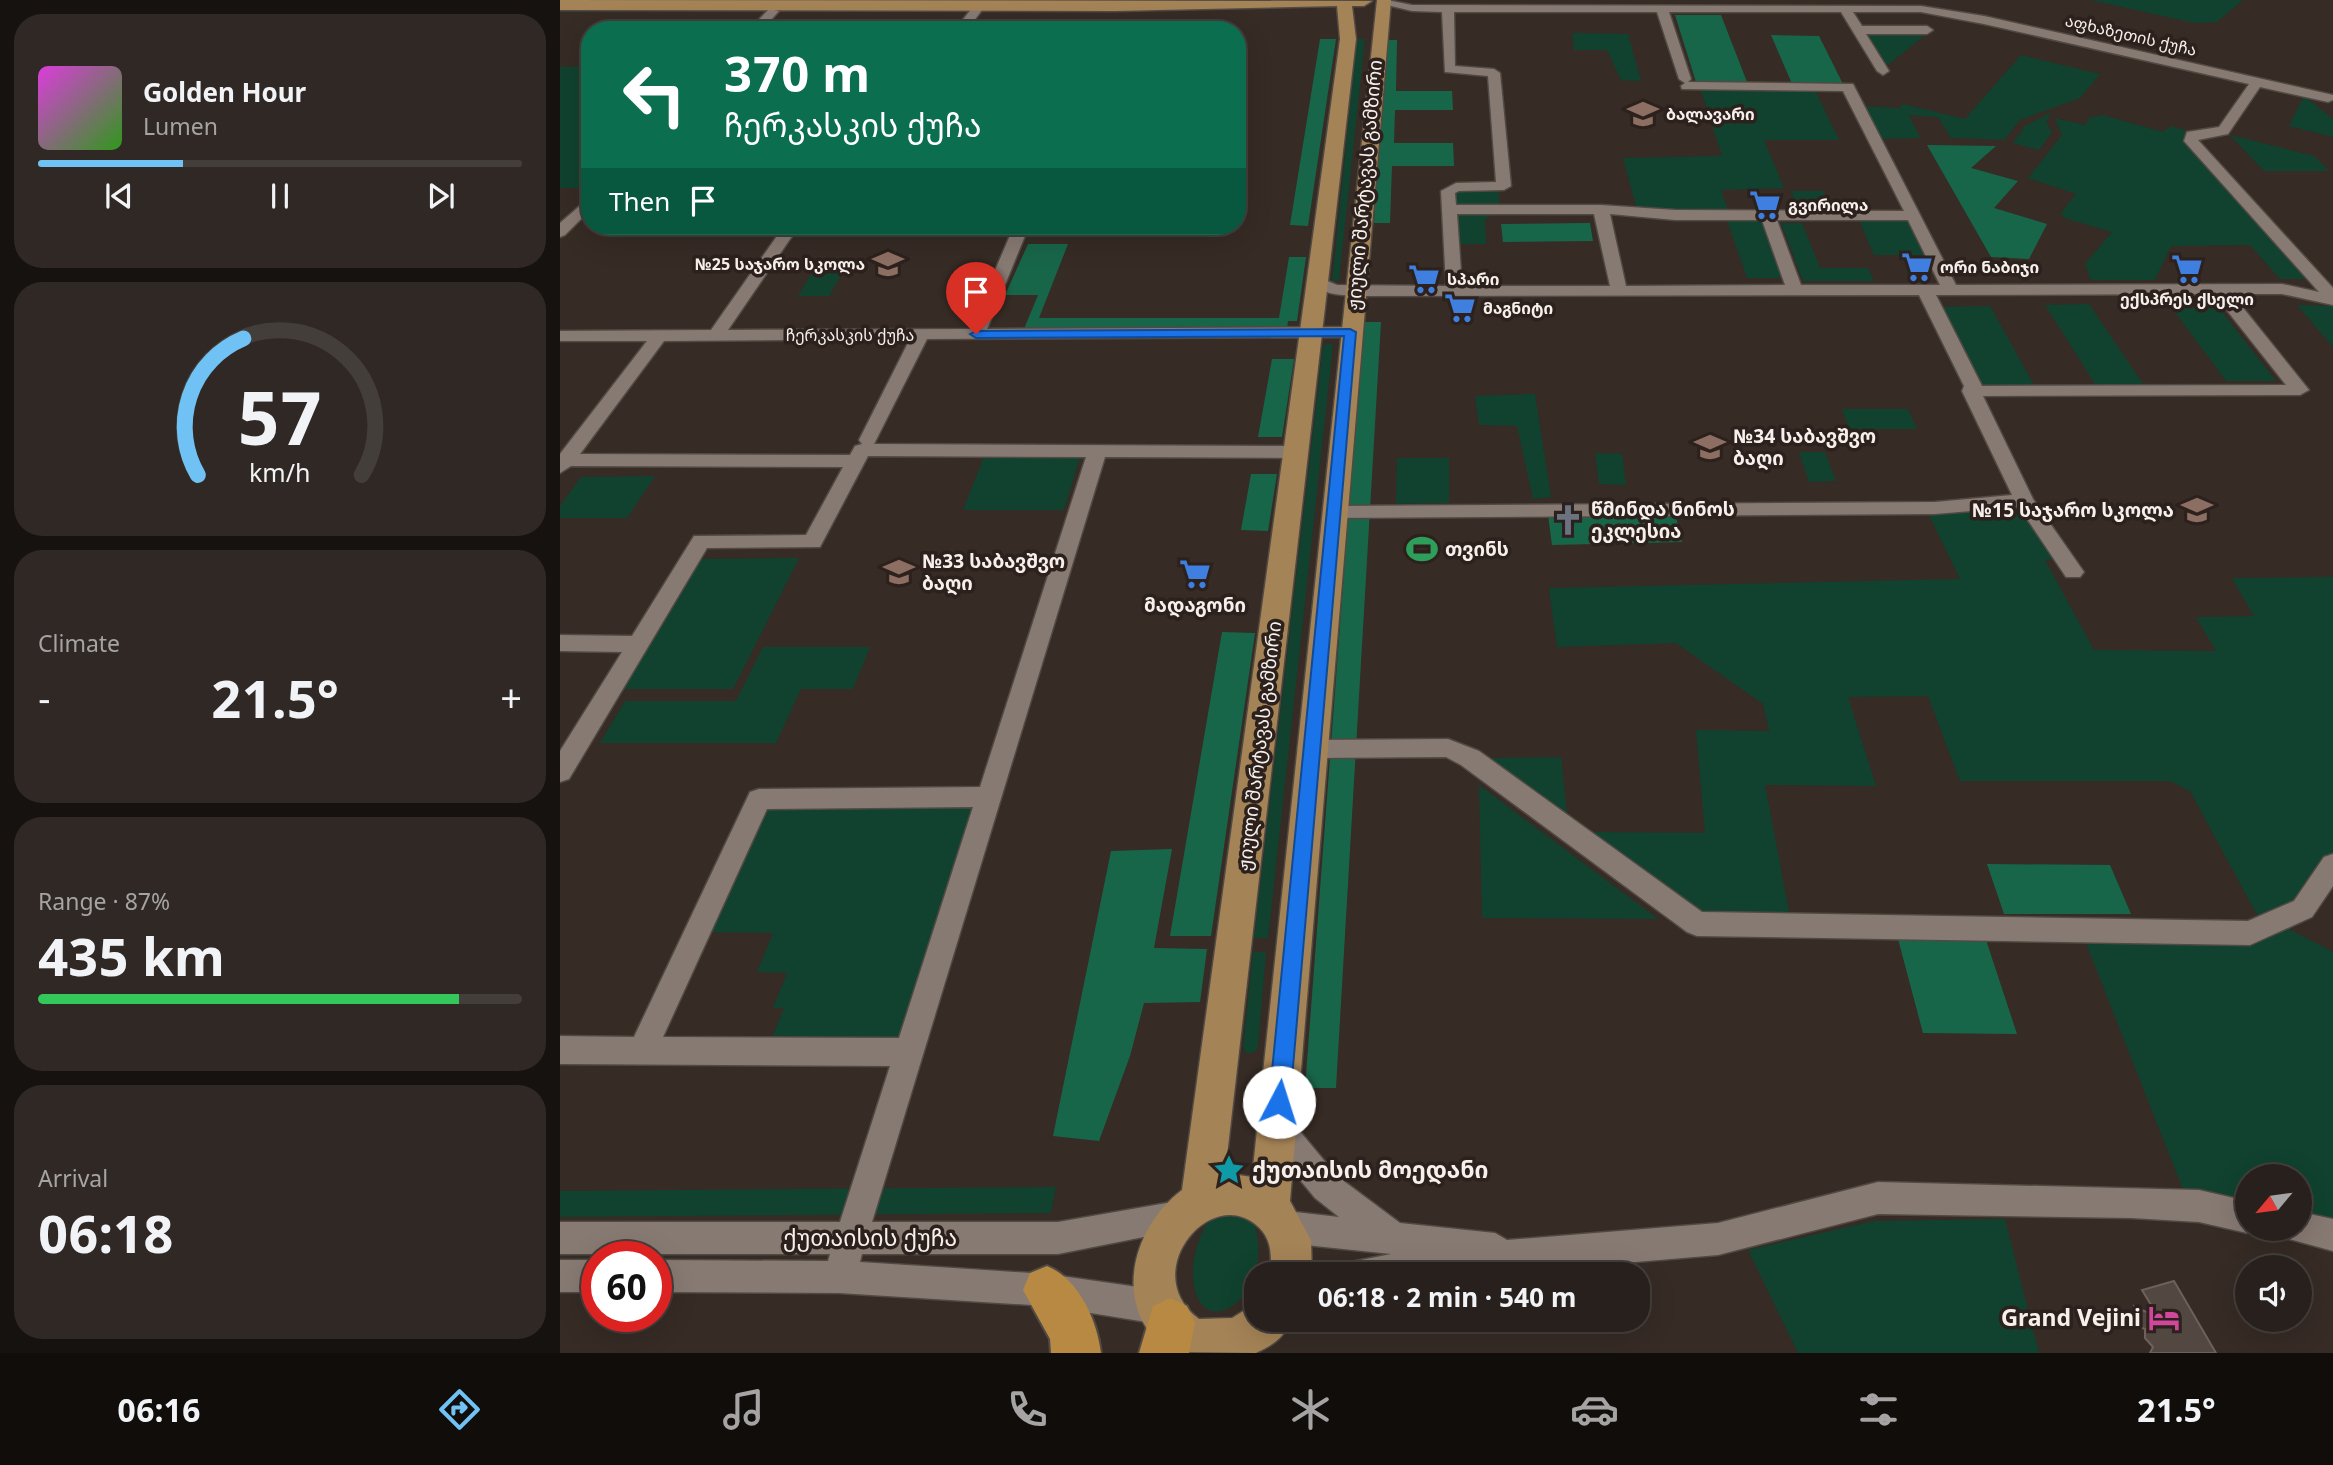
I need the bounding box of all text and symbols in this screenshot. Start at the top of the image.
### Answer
street label: აფხაზეთის ქუჩა [2063,9,2199,61]
text: 370 m [724,40,870,106]
icon: left [609,49,700,140]
street label: ჟიული შარტავას გამზირი [1340,59,1388,311]
text: Golden Hour [143,74,306,110]
school or university icon: ბალავარი [1626,97,1660,131]
text: ჩერკასკის ქუჩა [724,103,981,146]
place label: ბალავარი [1666,103,1755,125]
text: Lumen [143,110,218,142]
icon: previous [100,177,138,215]
icon: pause [261,177,299,215]
icon: next [422,177,460,215]
icon: arrive [684,182,722,220]
text: Then [609,183,670,219]
supermarket icon: გვირილა [1748,188,1782,222]
place label: გვირილა [1788,194,1868,216]
school or university icon: №25 საჯარო სკოლა [871,247,905,281]
supermarket icon: ორი ნაბიჯი [1900,250,1934,284]
supermarket icon: ექსპრეს ქსელი [2170,252,2204,286]
place label: №25 საჯარო სკოლა [695,253,865,275]
place label: ორი ნაბიჯი [1940,256,2039,278]
pin [946,262,1006,334]
supermarket icon: სპარი [1407,262,1441,296]
place label: სპარი [1447,268,1500,290]
icon: arrive [957,273,995,311]
place label: ექსპრეს ქსელი [2120,288,2254,310]
supermarket icon: მაგნიტი [1443,291,1477,325]
place label: მაგნიტი [1483,297,1553,319]
street label: ჩერკასკის ქუჩა [786,324,914,346]
text: 57 [238,367,322,466]
place label: №34 საბავშვო ბაღი [1733,423,1876,471]
school or university icon: №34 საბავშვო ბაღი [1693,430,1727,464]
text: km/h [249,454,311,488]
school or university icon: №15 საჯარო სკოლა [2180,493,2214,527]
place label: წმინდა ნინოს ეკლესია [1591,496,1735,544]
place label: №15 საჯარო სკოლა [1972,497,2174,523]
church icon: წმინდა ნინოს ეკლესია [1551,503,1585,537]
sports icon: თვინს [1405,532,1439,566]
place label: თვინს [1445,536,1509,562]
place label: №33 საბავშვო ბაღი [922,548,1065,596]
school or university icon: №33 საბავშვო ბაღი [882,555,916,589]
supermarket icon: მადაგონი [1178,557,1212,591]
place label: მადაგონი [1144,592,1246,618]
street label: ჟიული შარტავას გამზირი [1231,620,1287,872]
text: Climate [38,627,120,659]
text: 21.5° [212,662,339,733]
text: − [38,671,50,723]
text: + [500,671,522,723]
text: Range · 87% [38,885,170,917]
text: 435 km [38,920,225,991]
position arrow [1242,1065,1316,1139]
place icon: ქუთაისის მოედანი [1212,1153,1246,1187]
place label: ქუთაისის მოედანი [1252,1153,1488,1185]
text: Arrival [38,1162,108,1194]
north arrow [2235,1164,2312,1241]
map controls [2235,1164,2312,1332]
text: 06:18 [38,1197,173,1268]
street label: ქუთაისის ქუჩა [783,1221,957,1253]
speed limit sign: 60 [581,1241,672,1332]
button: sound [2235,1255,2312,1332]
text: 06:18 · 2 min · 540 m [1318,1279,1576,1315]
place label: Grand Vejini [2001,1301,2141,1333]
hotel icon: Grand Vejini [2147,1301,2181,1335]
icon: directions [435,1385,484,1434]
icon: music [719,1385,768,1434]
icon: phone [1003,1385,1052,1434]
icon: climate [1286,1385,1335,1434]
icon: car [1570,1385,1619,1434]
icon: filters [1854,1385,1903,1434]
text: 06:16 [117,1388,201,1431]
text: 21.5° [2137,1388,2216,1431]

